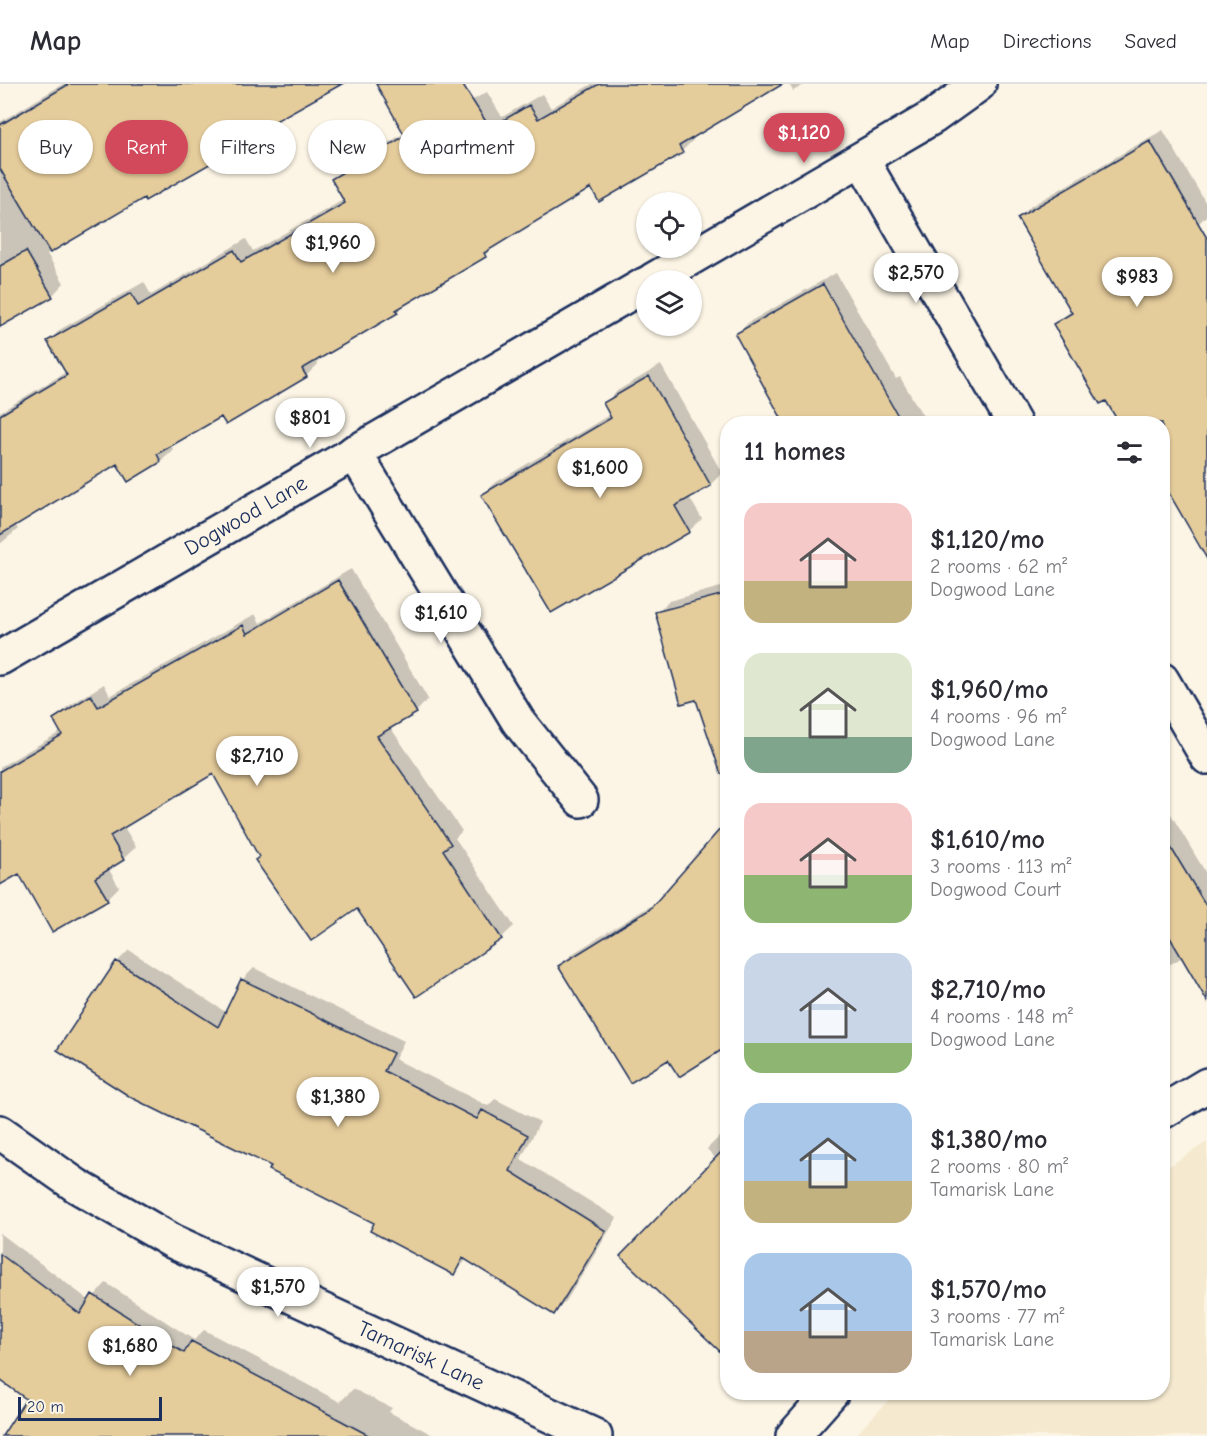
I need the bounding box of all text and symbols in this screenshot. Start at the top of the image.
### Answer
text: Map [30,25,81,57]
text: Map [930,29,970,53]
text: Directions [1003,29,1092,53]
text: Saved [1125,29,1177,53]
pin: $1,120 [755,113,853,164]
chip: Buy [18,120,93,174]
chip: Rent [105,120,188,174]
chip: Filters [200,120,296,174]
chip: New [308,120,387,174]
chip: Apartment [399,120,535,174]
text: $1,120 [778,121,830,144]
map controls [636,192,702,336]
button: locate [636,192,702,258]
pin: $1,960 [284,223,382,274]
text: $1,960 [305,231,361,254]
pin: $2,570 [867,253,965,304]
pin: $983 [1101,257,1173,308]
text: $2,570 [888,261,944,284]
text: $983 [1116,265,1158,288]
button: layers [636,270,702,336]
pin: $801 [274,398,346,449]
text: $801 [289,406,331,429]
icon: filters [1113,436,1146,469]
text: 11 homes [744,437,845,467]
pin: $1,600 [551,448,649,499]
text: $1,600 [571,456,629,479]
street label: Dogwood Lane [180,470,312,561]
text: $1,120/mo [930,525,1044,555]
icon: home [792,527,864,599]
text: 2 rooms · 62 m² [930,555,1067,578]
text: Dogwood Lane [930,578,1055,601]
pin: $1,610 [392,593,490,644]
text: $1,610 [414,601,468,624]
text: $1,960/mo [930,675,1048,705]
icon: home [792,677,864,749]
text: 4 rooms · 96 m² [930,705,1067,728]
text: Dogwood Lane [930,728,1055,751]
pin: $2,710 [208,736,306,787]
text: $2,710 [230,744,284,767]
text: $1,610/mo [930,825,1045,855]
icon: home [792,827,864,899]
text: 3 rooms · 113 m² [930,855,1071,878]
text: Dogwood Court [930,878,1061,901]
text: $2,710/mo [930,975,1046,1005]
icon: home [792,977,864,1049]
text: 4 rooms · 148 m² [930,1005,1073,1028]
text: Dogwood Lane [930,1028,1055,1051]
pin: $1,380 [289,1077,387,1128]
text: $1,380 [310,1085,366,1108]
text: $1,380/mo [930,1125,1047,1155]
icon: home [792,1127,864,1199]
text: 2 rooms · 80 m² [930,1155,1068,1178]
text: Tamarisk Lane [930,1178,1054,1201]
pin: $1,570 [229,1267,327,1318]
text: $1,570 [251,1275,305,1298]
text: $1,570/mo [930,1275,1047,1305]
icon: home [792,1277,864,1349]
text: 3 rooms · 77 m² [930,1305,1064,1328]
street label: Tamarisk Lane [354,1315,488,1396]
pin: $1,680 [81,1326,179,1377]
text: Tamarisk Lane [930,1328,1054,1351]
text: $1,680 [102,1334,158,1357]
scale bar [18,1394,162,1422]
text: 20 m [27,1398,64,1416]

